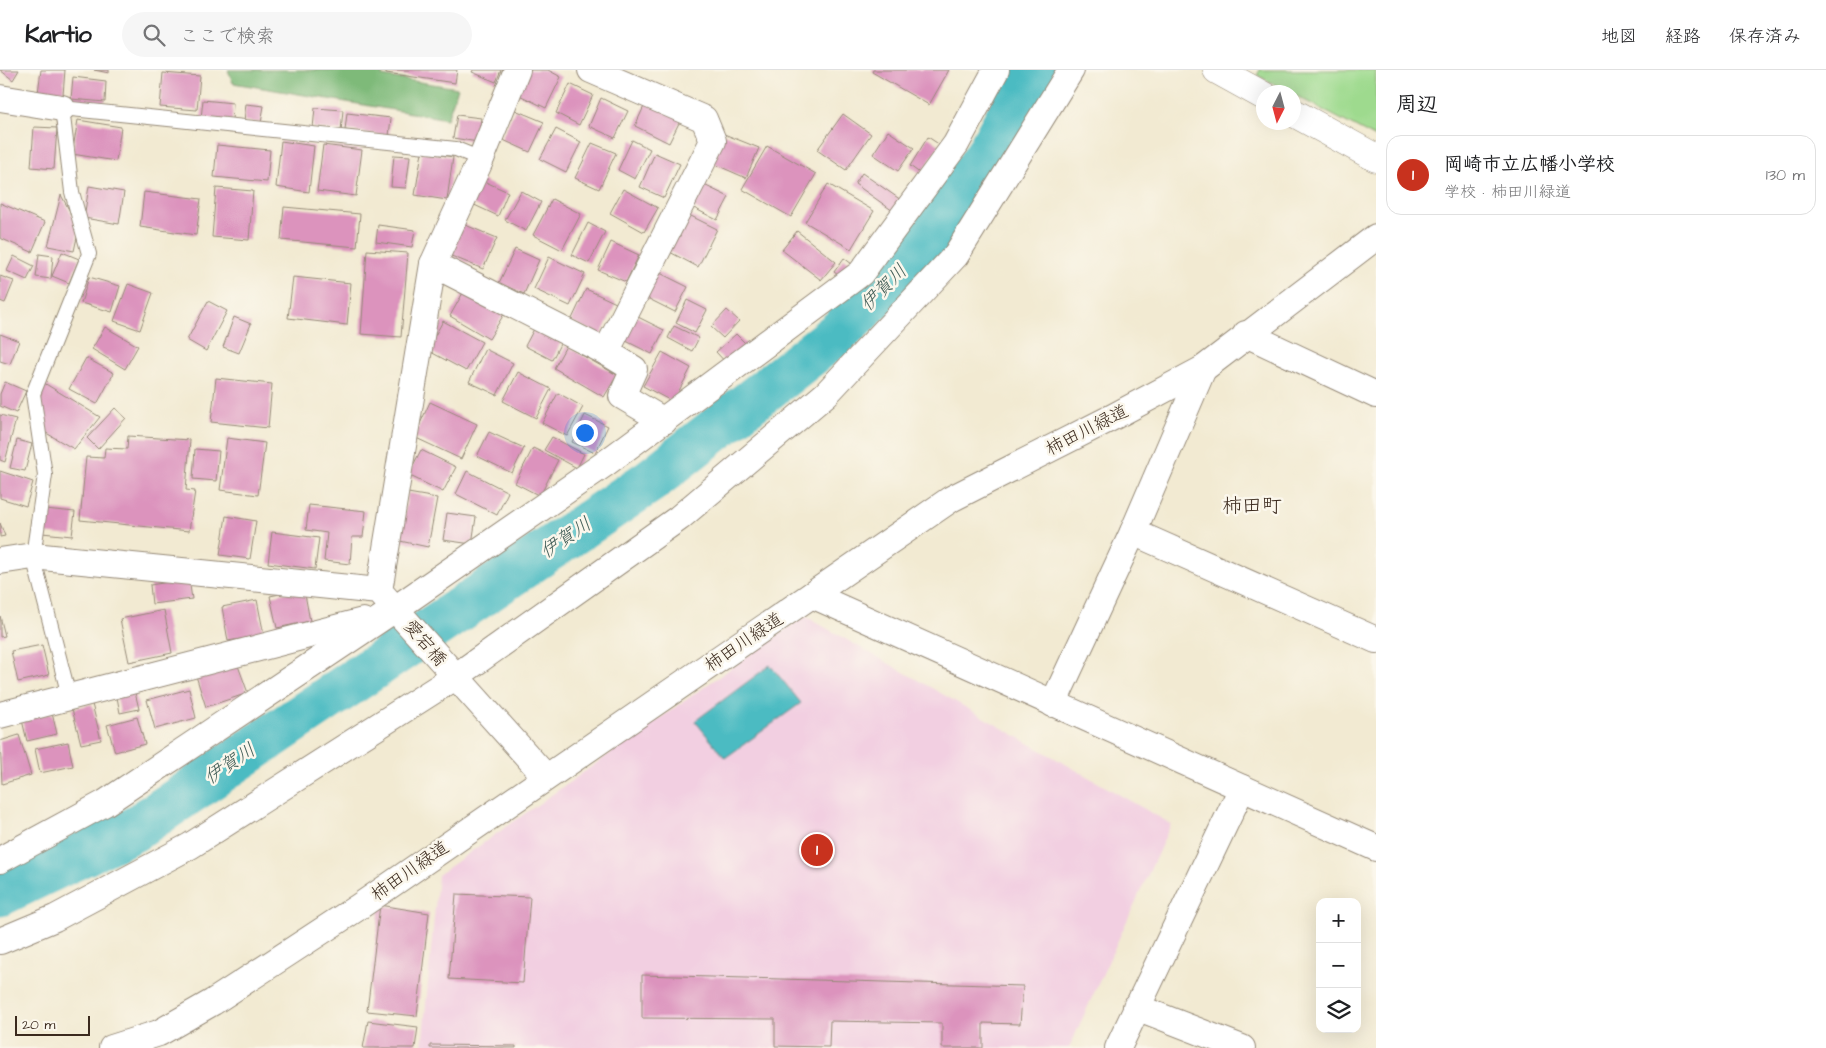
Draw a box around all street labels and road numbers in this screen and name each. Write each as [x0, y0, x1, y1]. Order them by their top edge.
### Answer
street label: 柿田川緑道 [1041, 398, 1133, 462]
street label: 柿田川緑道 [700, 606, 788, 678]
street label: 愛宕橋 [398, 614, 452, 672]
street label: 柿田川緑道 [366, 835, 454, 907]

